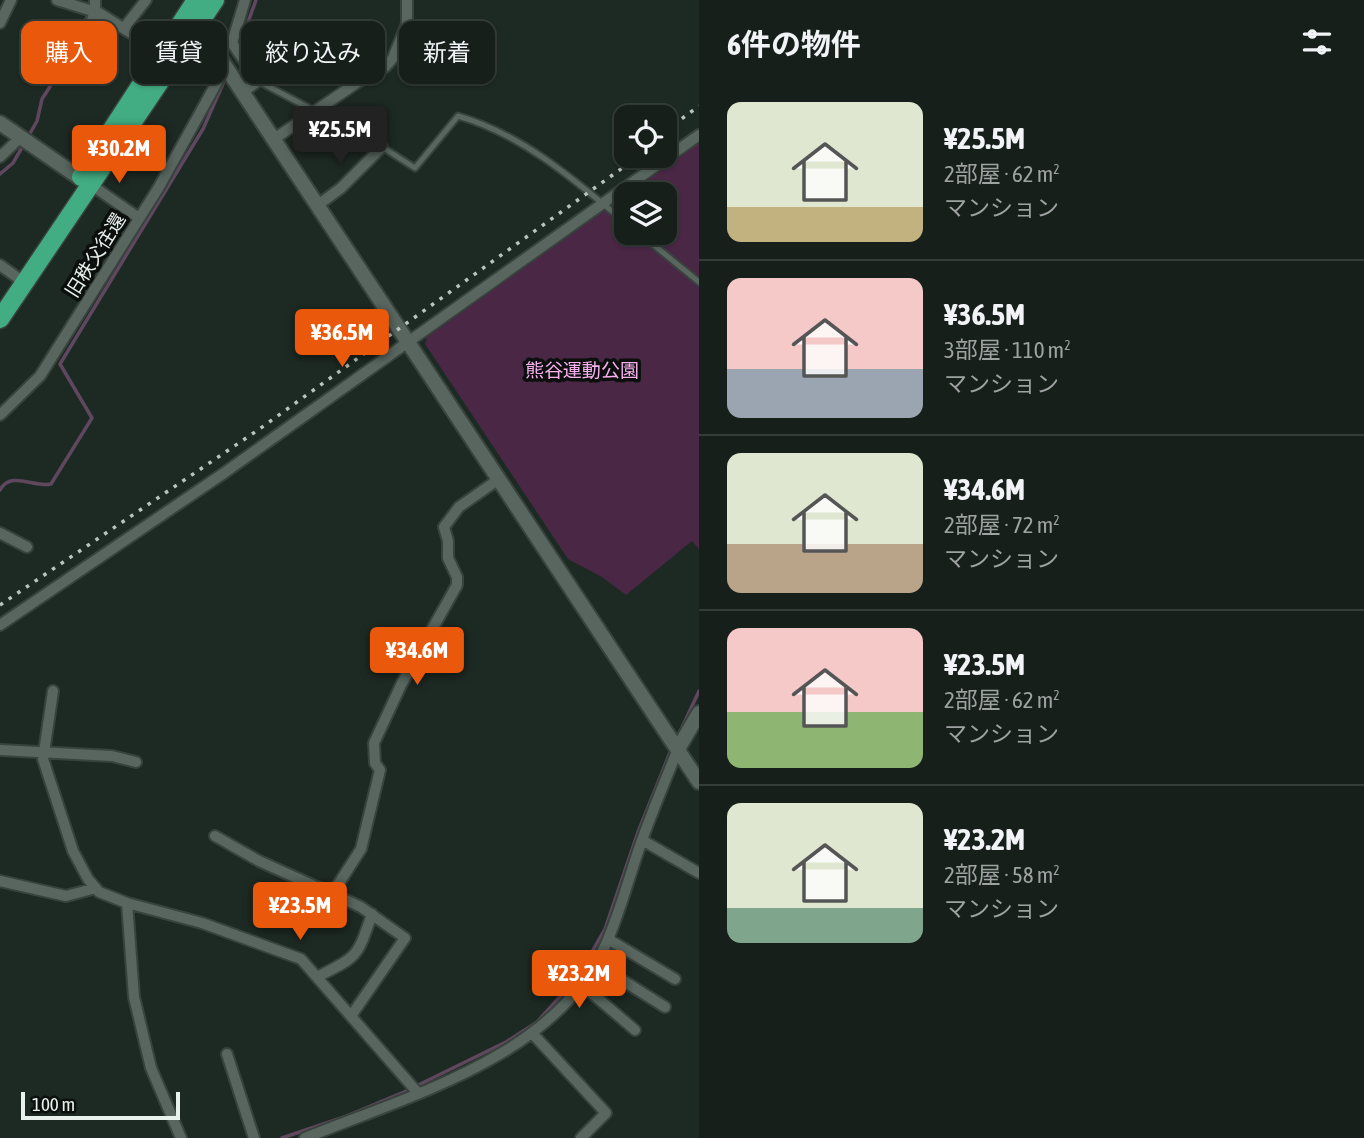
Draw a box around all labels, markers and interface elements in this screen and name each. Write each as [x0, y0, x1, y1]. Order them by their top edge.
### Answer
chip: 購入 [21, 21, 117, 84]
chip: 賃貸 [131, 21, 227, 84]
chip: 絞り込み [241, 21, 385, 84]
chip: 新着 [399, 21, 495, 84]
icon: filters [1298, 23, 1336, 61]
text: 6件の物件 [727, 27, 861, 61]
map controls [614, 105, 677, 245]
button: locate [614, 105, 677, 168]
pin: ¥25.5M [283, 106, 397, 166]
text: ¥25.5M [309, 116, 371, 142]
text: ¥25.5M [944, 121, 1025, 155]
pin: ¥30.2M [62, 125, 176, 185]
icon: home [783, 130, 867, 214]
text: ¥30.2M [88, 135, 150, 161]
text: 2部屋 · 62 m² [944, 161, 1060, 187]
button: layers [614, 182, 677, 245]
text: マンション [944, 195, 1059, 221]
street label: 旧秩父往還 [60, 209, 130, 301]
text: ¥36.5M [944, 297, 1025, 331]
icon: home [783, 306, 867, 390]
pin: ¥36.5M [285, 310, 399, 369]
text: ¥36.5M [311, 319, 373, 345]
text: 3部屋 · 110 m² [944, 337, 1071, 363]
park label: 熊谷運動公園 [525, 359, 639, 381]
text: マンション [944, 371, 1059, 397]
text: ¥34.6M [944, 472, 1025, 506]
icon: home [783, 481, 867, 565]
text: 2部屋 · 72 m² [944, 512, 1060, 538]
text: マンション [944, 546, 1059, 572]
pin: ¥34.6M [360, 628, 474, 687]
text: ¥34.6M [386, 637, 448, 663]
text: ¥23.5M [944, 647, 1025, 681]
icon: home [783, 656, 867, 740]
text: 2部屋 · 62 m² [944, 687, 1060, 713]
text: マンション [944, 721, 1059, 747]
text: ¥23.2M [944, 822, 1025, 856]
icon: home [783, 831, 867, 915]
text: 2部屋 · 58 m² [944, 862, 1060, 888]
pin: ¥23.5M [243, 883, 357, 942]
text: ¥23.5M [269, 892, 331, 918]
text: マンション [944, 896, 1059, 922]
pin: ¥23.2M [522, 950, 636, 1010]
text: ¥23.2M [548, 960, 610, 986]
scale bar [21, 1089, 180, 1121]
text: 100 m [32, 1093, 75, 1115]

